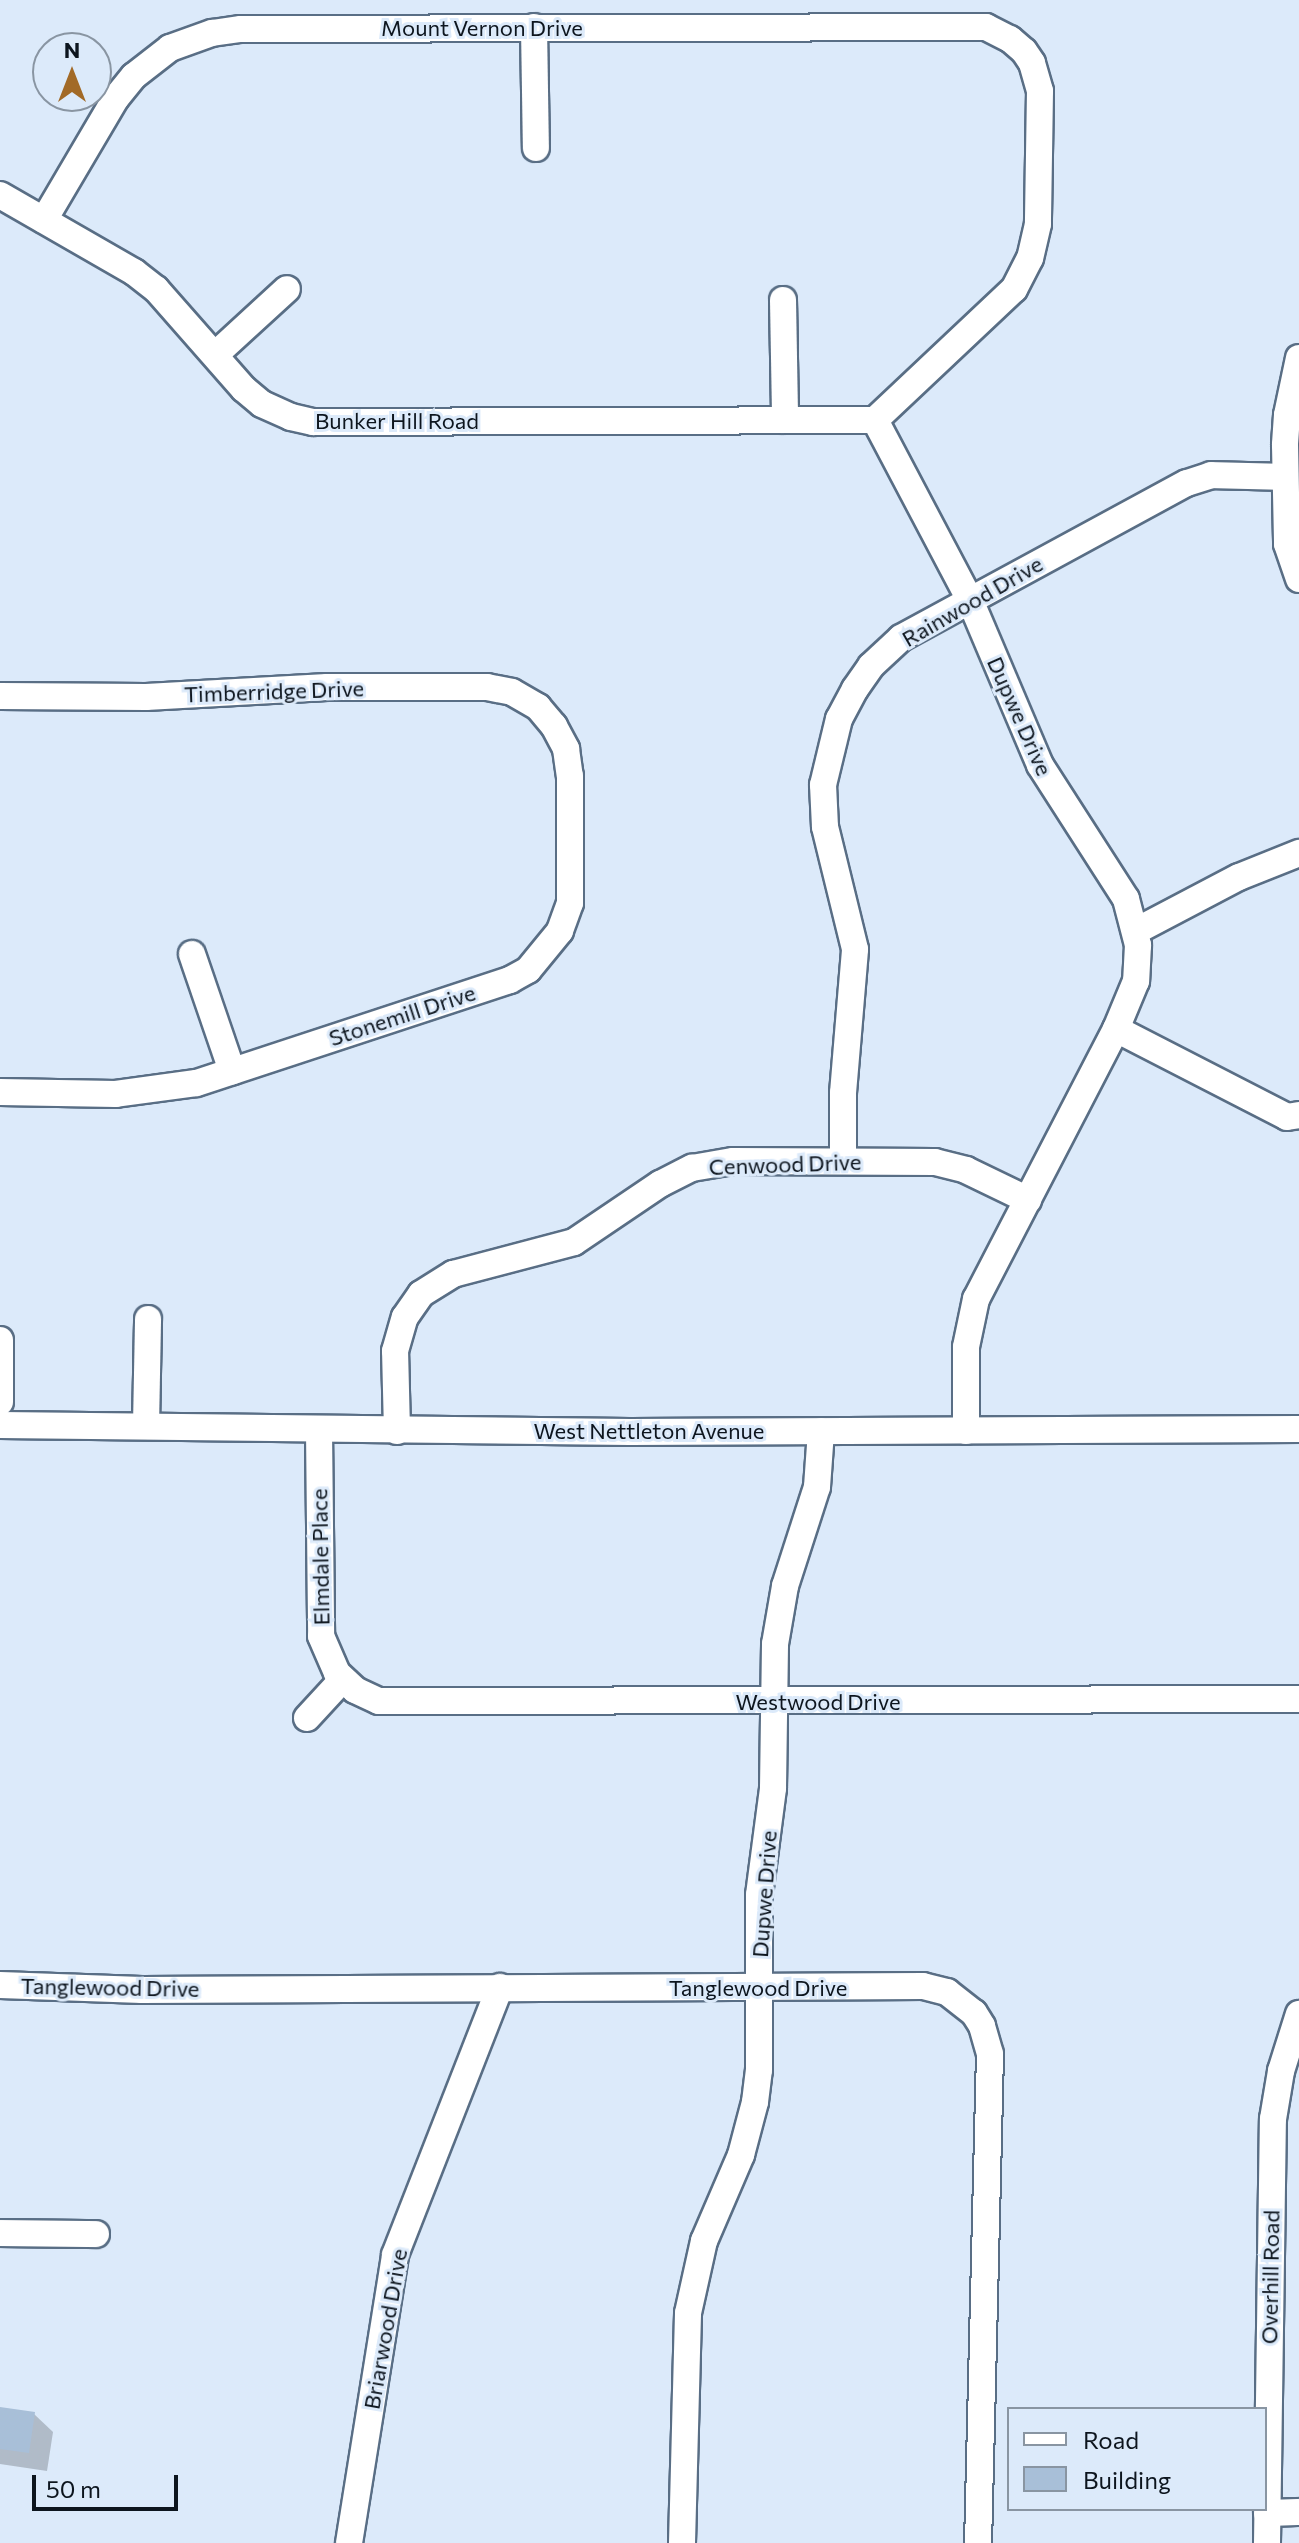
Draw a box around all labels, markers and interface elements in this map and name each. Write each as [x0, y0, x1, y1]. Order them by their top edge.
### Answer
street label: Mount Vernon Drive [381, 15, 583, 41]
north arrow [32, 32, 112, 112]
text: N [64, 36, 80, 63]
street label: Bunker Hill Road [315, 408, 479, 434]
street label: Rainwood Drive [897, 550, 1047, 652]
street label: Dupwe Drive [982, 652, 1058, 780]
street label: Timberridge Drive [184, 675, 364, 707]
street label: Stonemill Drive [326, 979, 478, 1051]
street label: Cenwood Drive [708, 1148, 862, 1180]
street label: West Nettleton Avenue [534, 1418, 764, 1444]
street label: Elmdale Place [306, 1488, 334, 1626]
street label: Westwood Drive [735, 1689, 901, 1715]
street label: Dupwe Drive [746, 1830, 782, 1958]
street label: Tanglewood Drive [20, 1972, 200, 2002]
street label: Tanglewood Drive [669, 1975, 847, 2001]
street label: Overhill Road [1256, 2210, 1284, 2344]
street label: Briarwood Drive [358, 2247, 412, 2411]
legend [1007, 2407, 1267, 2511]
text: Road [1083, 2425, 1139, 2454]
scale bar [36, 2459, 182, 2509]
text: Building [1083, 2465, 1171, 2494]
text: 50 m [46, 2474, 101, 2503]

